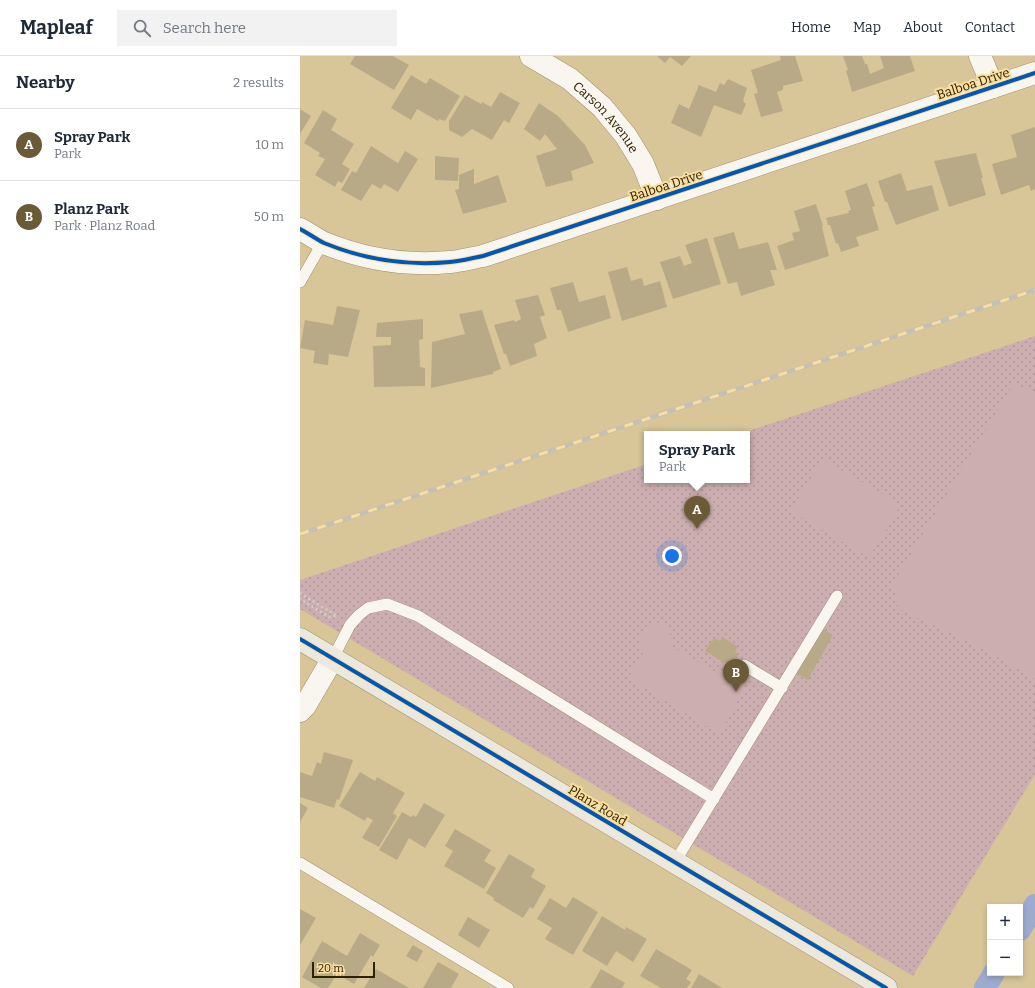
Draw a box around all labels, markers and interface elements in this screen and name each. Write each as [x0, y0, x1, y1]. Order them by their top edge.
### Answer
search box [117, 10, 397, 46]
text: Mapleaf [20, 16, 93, 39]
icon: search [131, 17, 153, 39]
text: Search here [163, 19, 246, 37]
text: Home [791, 19, 831, 36]
text: Map [853, 19, 881, 36]
text: About [903, 19, 943, 36]
text: Contact [965, 19, 1015, 36]
street label: Balboa Drive [935, 65, 1011, 102]
text: Nearby [16, 72, 75, 93]
text: 2 results [233, 75, 284, 90]
street label: Carson Avenue [570, 78, 641, 156]
text: Spray Park [54, 128, 130, 146]
text: A [24, 137, 34, 152]
text: 10 m [255, 137, 284, 152]
text: Park [54, 146, 81, 161]
street label: Balboa Drive [628, 167, 704, 204]
text: Planz Park [54, 200, 129, 218]
text: B [25, 209, 33, 224]
text: 50 m [254, 209, 284, 224]
text: Park · Planz Road [54, 218, 155, 233]
popup [644, 431, 750, 483]
text: Spray Park [659, 441, 735, 459]
text: Park [659, 459, 686, 474]
pin: A [684, 496, 710, 529]
your location [662, 546, 682, 566]
pin: B [723, 659, 749, 692]
street label: Planz Road [566, 782, 630, 829]
map controls [987, 904, 1023, 976]
button: + [987, 904, 1023, 940]
button: − [987, 940, 1023, 976]
scale bar [312, 960, 375, 979]
text: 20 m [318, 962, 344, 975]

